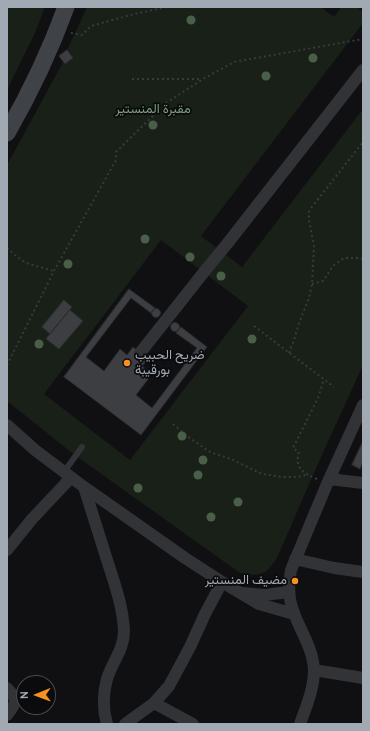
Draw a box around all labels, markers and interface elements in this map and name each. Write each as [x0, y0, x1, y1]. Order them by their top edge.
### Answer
park label: مقبرة المنستير [115, 102, 191, 118]
place label: ضريح الحبيب بورقيبة [135, 348, 205, 379]
marker: ضريح الحبيب بورقيبة [122, 358, 132, 368]
place label: مضيف المنستير [205, 573, 287, 589]
marker: مضيف المنستير [290, 576, 300, 586]
north arrow [16, 675, 56, 715]
text: N [18, 691, 32, 699]

